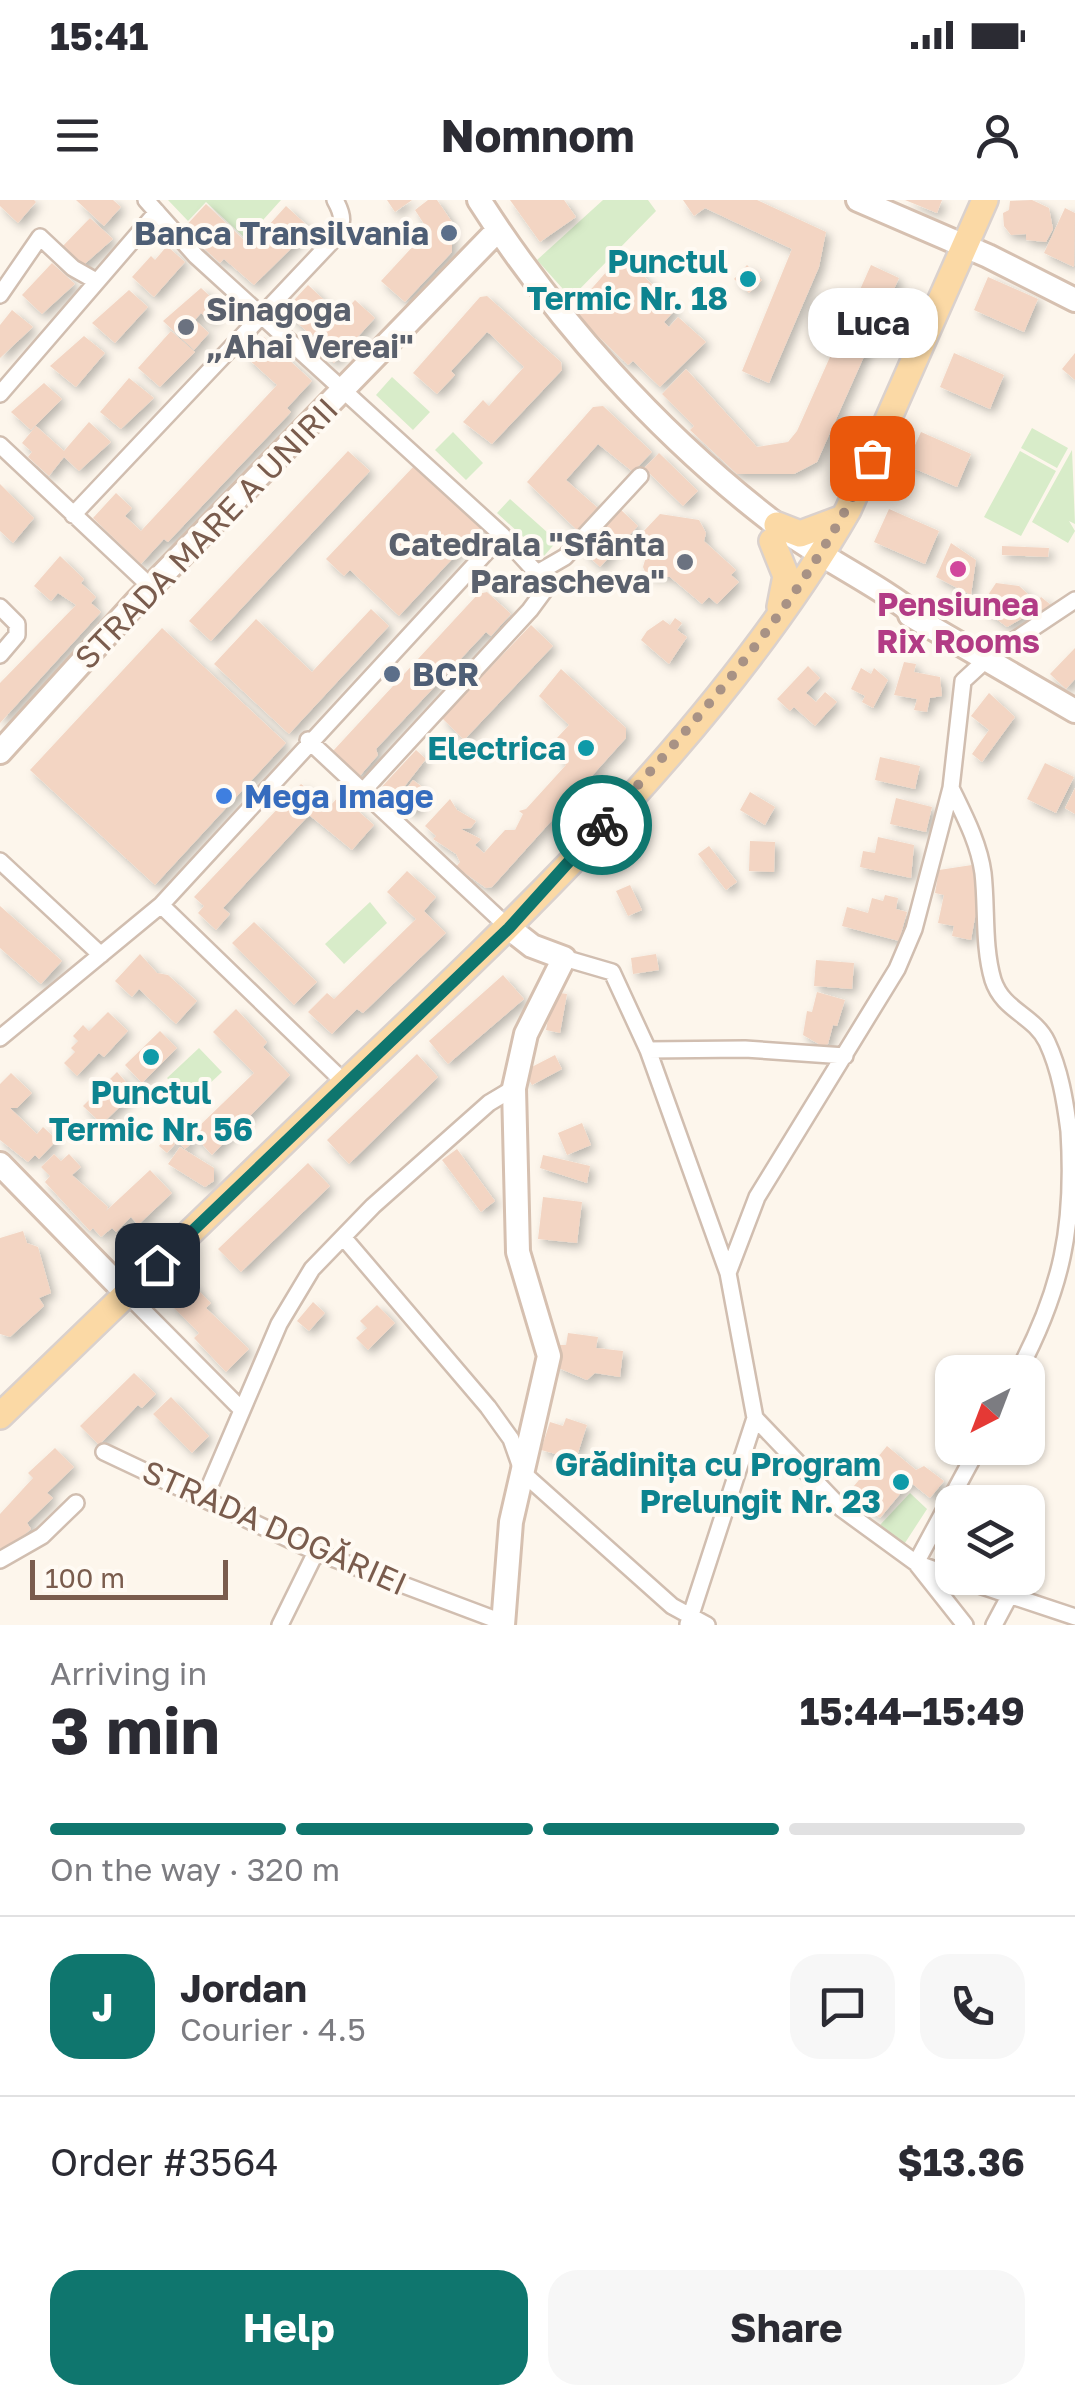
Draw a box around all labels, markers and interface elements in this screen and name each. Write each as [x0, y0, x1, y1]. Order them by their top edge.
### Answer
text: 15:41 [50, 13, 148, 58]
icon: menu [50, 108, 105, 163]
text: Nomnom [440, 108, 635, 162]
icon: person [970, 108, 1025, 163]
place label: Banca Transilvania [134, 214, 429, 252]
marker: Banca Transilvania [438, 222, 460, 244]
place label: Punctul Termic Nr. 18 [526, 242, 728, 317]
marker: Punctul Termic Nr. 18 [737, 268, 759, 290]
callout: Luca [807, 288, 937, 358]
place label: Sinagoga „Ahai Vereai" [206, 290, 414, 365]
text: Luca [836, 304, 910, 342]
marker: Sinagoga „Ahai Vereai" [175, 316, 197, 338]
street label: STRADA MARE A UNIRII [67, 390, 345, 676]
pin [830, 416, 915, 501]
icon: bag [845, 431, 900, 486]
place label: Catedrala "Sfânta Parascheva" [388, 525, 665, 600]
marker: Catedrala "Sfânta Parascheva" [674, 551, 696, 573]
marker: Pensiunea Rix Rooms [947, 558, 969, 580]
place label: Pensiunea Rix Rooms [876, 585, 1040, 660]
place label: BCR [412, 655, 479, 693]
marker: BCR [381, 663, 403, 685]
place label: Electrica [427, 729, 566, 767]
marker: Electrica [575, 737, 597, 759]
courier [552, 775, 652, 875]
place label: Mega Image [244, 777, 434, 815]
marker: Mega Image [213, 785, 235, 807]
icon: bike [575, 798, 630, 853]
marker: Punctul Termic Nr. 56 [140, 1046, 162, 1068]
place label: Punctul Termic Nr. 56 [49, 1073, 253, 1148]
pin [115, 1223, 200, 1308]
icon: home [130, 1238, 185, 1293]
north arrow [935, 1355, 1045, 1465]
map controls [935, 1355, 1045, 1595]
place label: Grădinița cu Program Prelungit Nr. 23 [555, 1445, 881, 1520]
street label: STRADA DOGĂRIEI [137, 1452, 413, 1602]
marker: Grădinița cu Program Prelungit Nr. 23 [890, 1471, 912, 1493]
button: layers [935, 1485, 1045, 1595]
scale bar [30, 1555, 228, 1600]
text: 100 m [45, 1561, 125, 1594]
text: Arriving in [50, 1654, 207, 1692]
text: 15:44–15:49 [800, 1688, 1025, 1733]
text: 3 min [50, 1690, 220, 1768]
text: On the way · 320 m [50, 1850, 340, 1888]
button: chat [790, 1954, 895, 2059]
button: phone [920, 1954, 1025, 2059]
text: Jordan [180, 1965, 307, 2010]
text: J [92, 1984, 113, 2029]
text: Courier · 4.5 [180, 2010, 366, 2048]
text: Order #3564 [50, 2139, 279, 2184]
text: $13.36 [897, 2139, 1025, 2184]
button: Help [50, 2270, 528, 2385]
button: Share [548, 2270, 1025, 2385]

